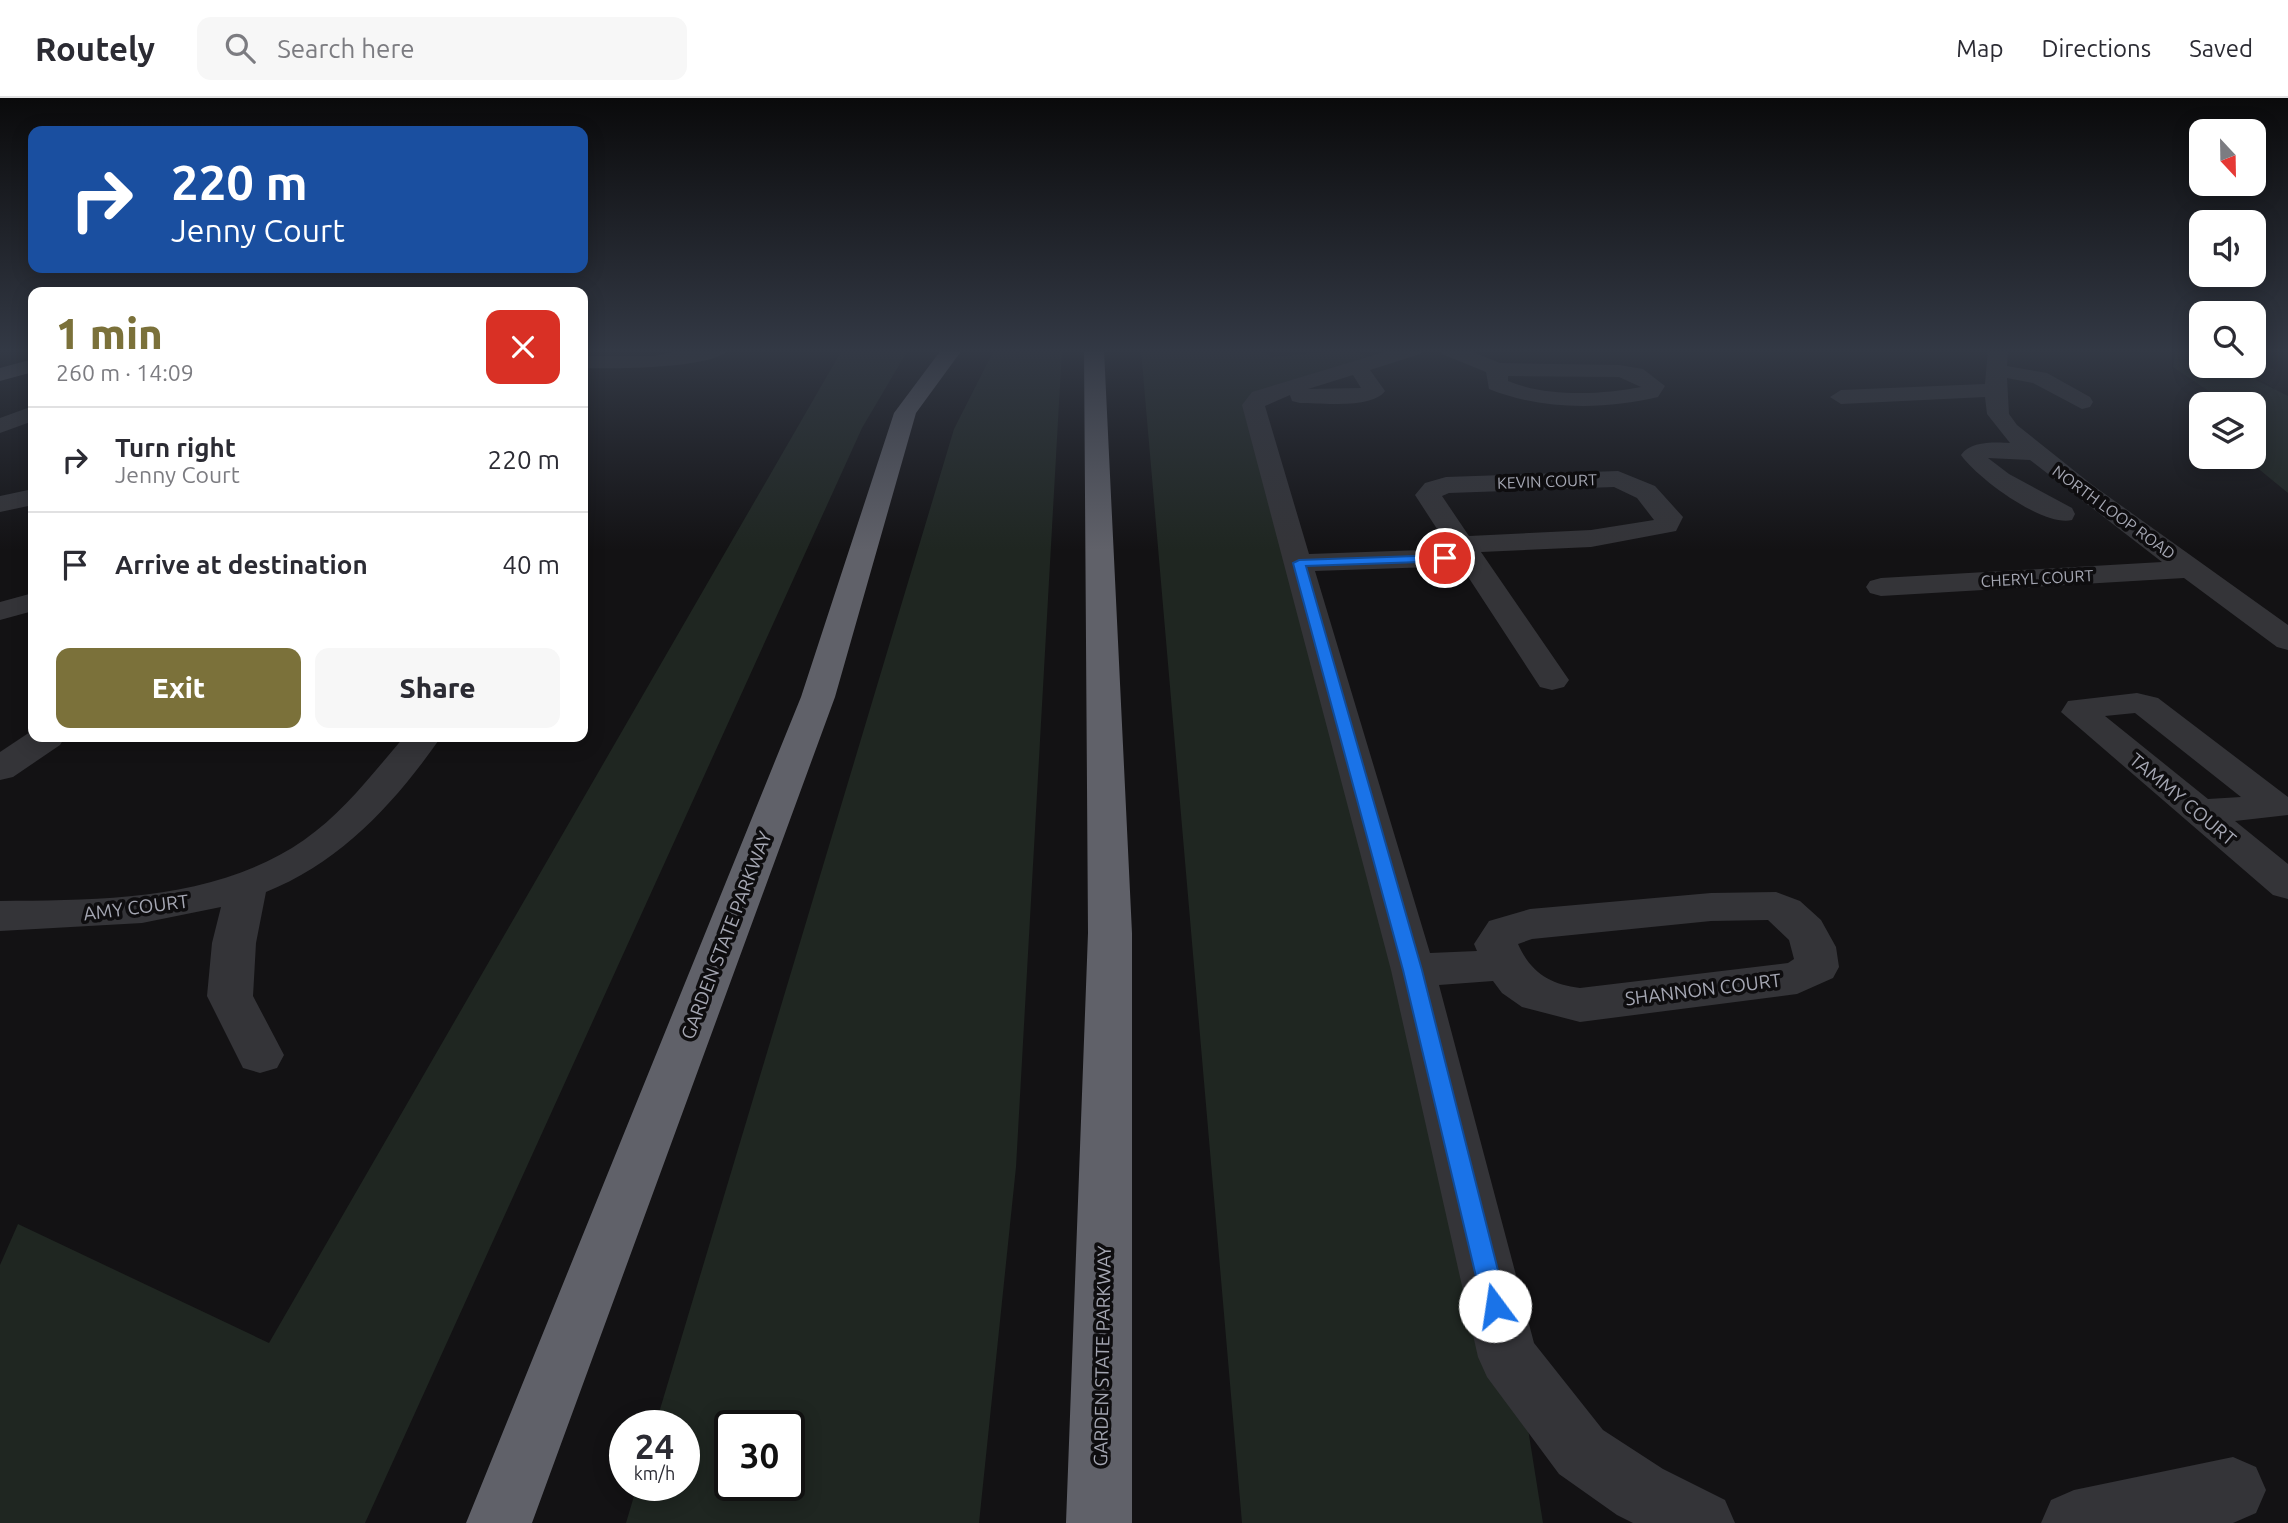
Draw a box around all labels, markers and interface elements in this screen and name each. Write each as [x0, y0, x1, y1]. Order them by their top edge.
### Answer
search box [197, 17, 687, 80]
icon: search [221, 29, 259, 67]
text: Routely [35, 30, 155, 67]
text: Search here [277, 34, 415, 63]
text: Map [1956, 35, 2003, 62]
text: Directions [2041, 35, 2151, 62]
text: Saved [2189, 35, 2253, 62]
north arrow [2189, 119, 2266, 196]
map controls [2189, 119, 2266, 469]
icon: right [56, 154, 147, 245]
text: 220 m [171, 154, 308, 209]
button: sound [2189, 210, 2266, 287]
text: Jenny Court [171, 212, 345, 248]
button: search [2189, 301, 2266, 378]
text: 1 min [56, 310, 163, 357]
button: close [486, 310, 560, 384]
text: 260 m · 14:09 [56, 360, 194, 385]
button: layers [2189, 392, 2266, 469]
text: Turn right [115, 433, 236, 462]
icon: right [56, 441, 94, 479]
text: 220 m [488, 445, 560, 474]
street label: NORTH LOOP ROAD [2049, 461, 2179, 563]
text: Jenny Court [115, 462, 240, 487]
street label: KEVIN COURT [1497, 470, 1597, 492]
pin [1415, 528, 1475, 588]
icon: arrive [1426, 539, 1464, 577]
icon: arrive [56, 546, 94, 584]
text: Arrive at destination [115, 550, 368, 579]
text: 40 m [502, 550, 560, 579]
street label: CHERYL COURT [1980, 566, 2094, 590]
button: Exit [56, 648, 301, 728]
button: Share [315, 648, 560, 728]
street label: TAMMY COURT [2125, 748, 2241, 850]
street label: GARDEN STATE PARKWAY [676, 828, 776, 1042]
street label: AMY COURT [82, 890, 190, 924]
street label: SHANNON COURT [1624, 968, 1783, 1009]
street label: GARDEN STATE PARKWAY [1089, 1245, 1115, 1467]
position arrow [1458, 1269, 1532, 1343]
speed limit sign: 30 [714, 1410, 805, 1501]
text: 24 [635, 1426, 674, 1466]
text: km/h [634, 1463, 675, 1483]

